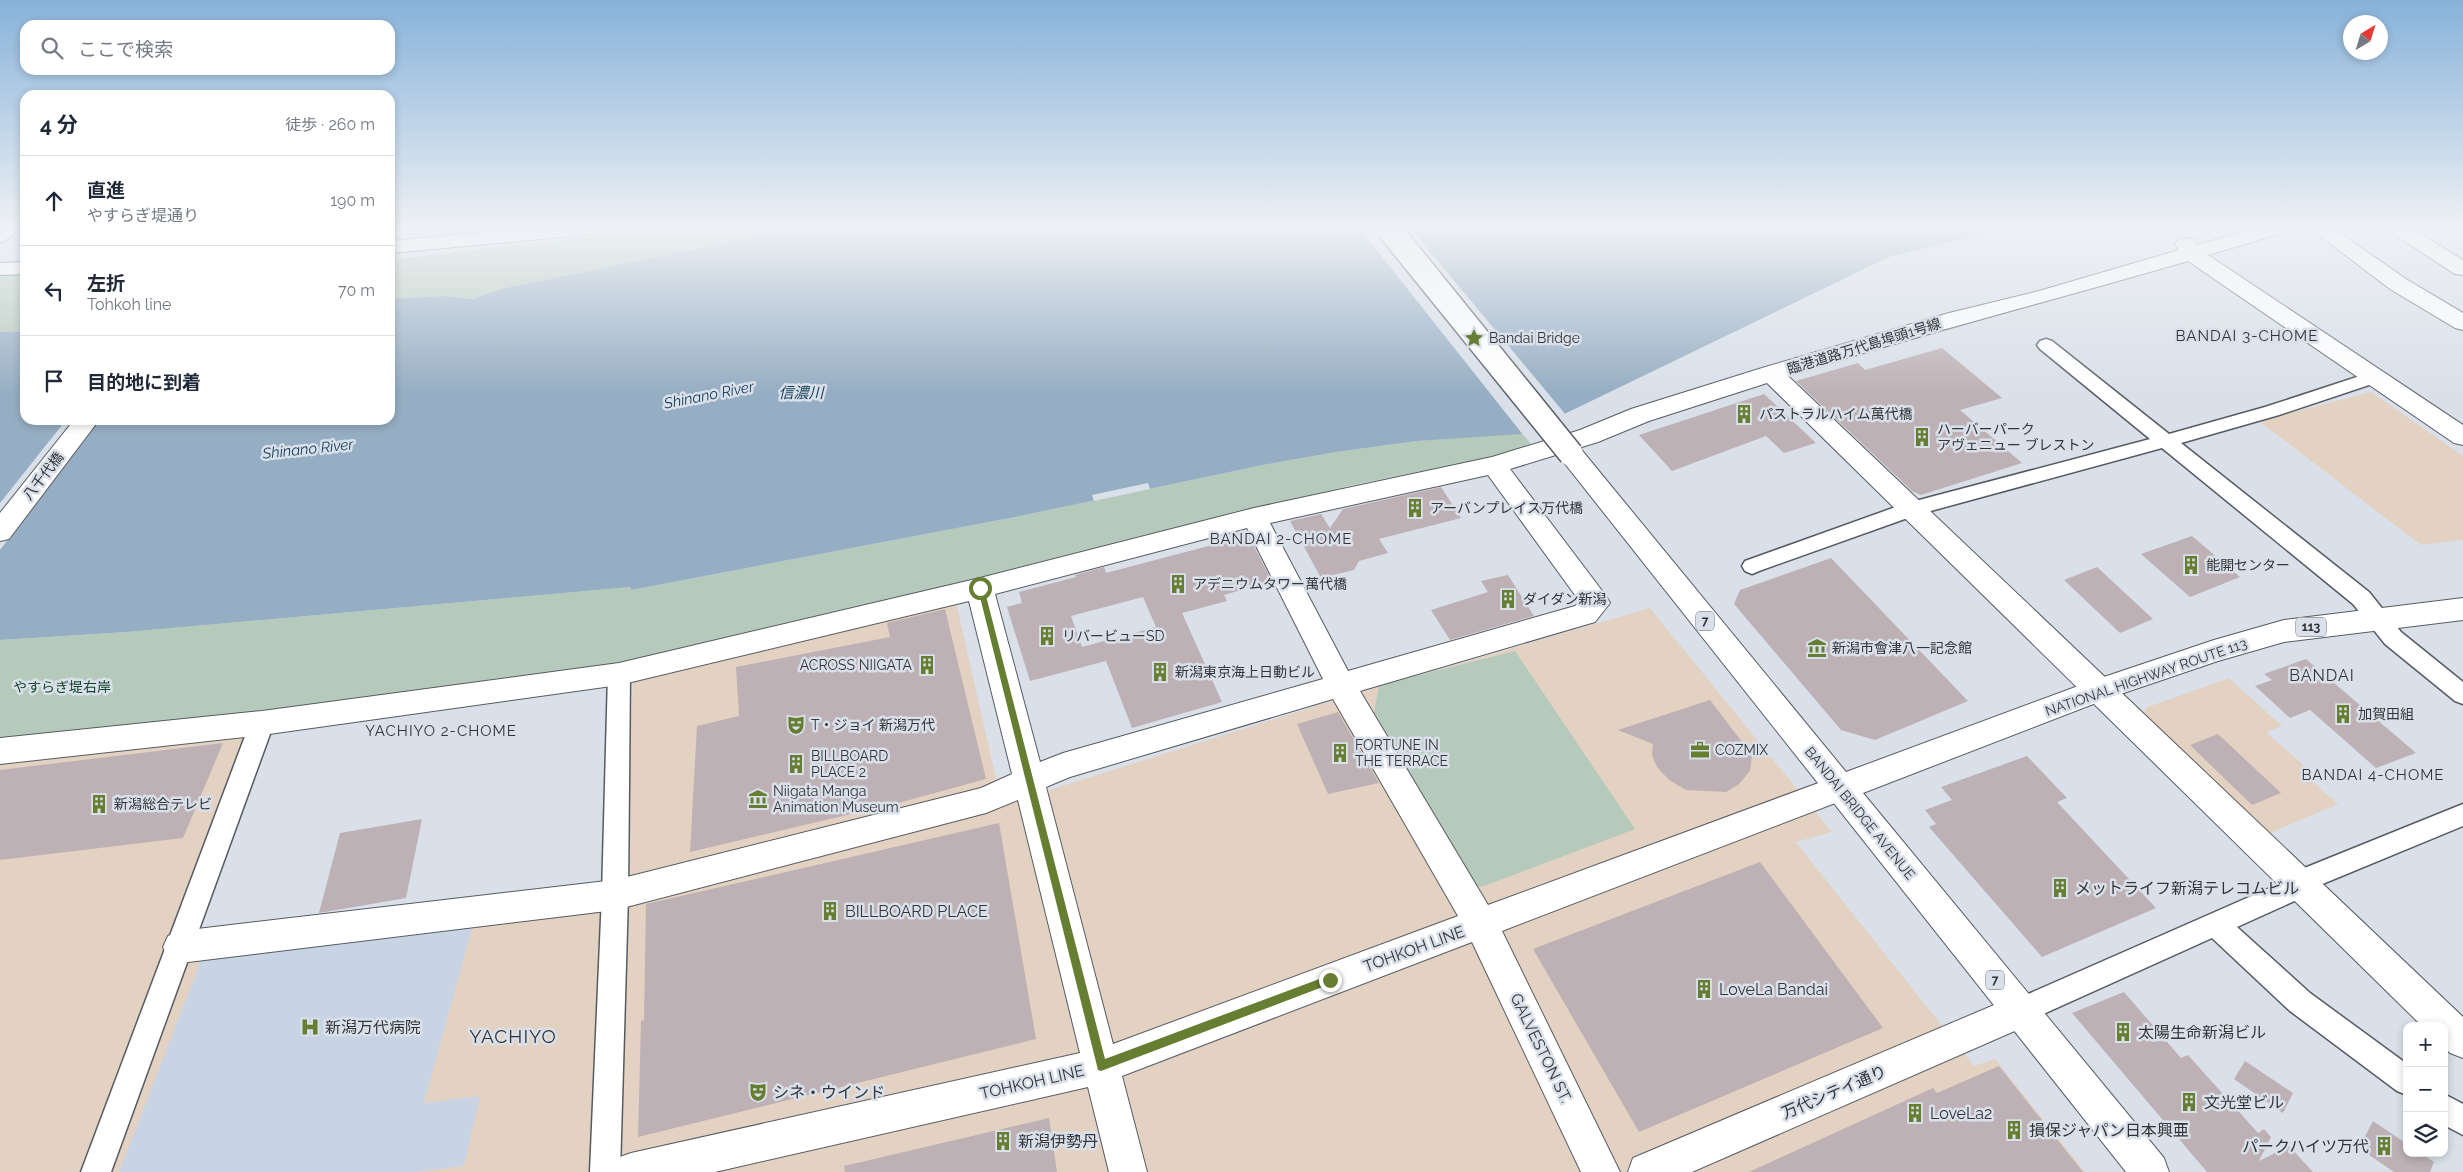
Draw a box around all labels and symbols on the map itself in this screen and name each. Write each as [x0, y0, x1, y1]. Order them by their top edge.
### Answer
north arrow [2343, 15, 2388, 60]
street label: 臨港道路万代島埠頭1号線 [1785, 315, 1943, 377]
place icon: Bandai Bridge [1463, 327, 1485, 349]
district label: BANDAI 3-CHOME [2176, 327, 2318, 345]
place label: Bandai Bridge [1489, 330, 1580, 346]
water label: Shinano River [661, 377, 756, 413]
water label: 信濃川 [778, 384, 825, 402]
building icon: パストラルハイム萬代橋 [1733, 403, 1755, 425]
place label: パストラルハイム萬代橋 [1759, 406, 1912, 422]
place label: ハーバーパーク アヴェニュー ブレストン [1937, 421, 2095, 453]
building icon: ハーバーパーク アヴェニュー ブレストン [1911, 426, 1933, 448]
water label: Shinano River [261, 435, 355, 463]
street label: 八千代橋 [19, 449, 67, 503]
building icon: アーバンプレイス万代橋 [1404, 497, 1426, 519]
place label: アーバンプレイス万代橋 [1430, 500, 1583, 516]
district label: BANDAI 2-CHOME [1210, 530, 1352, 548]
building icon: 能開センター [2180, 554, 2202, 576]
place label: 能開センター [2206, 557, 2290, 573]
building icon: アデニウムタワー萬代橋 [1167, 573, 1189, 595]
place label: アデニウムタワー萬代橋 [1193, 576, 1347, 592]
route start [969, 577, 992, 600]
building icon: ダイダン新潟 [1497, 588, 1519, 610]
place label: ダイダン新潟 [1523, 591, 1606, 607]
road number: 7 [1696, 612, 1714, 630]
road number: 113 [2296, 618, 2326, 636]
building icon: リバービューSD [1036, 625, 1058, 647]
place label: リバービューSD [1062, 628, 1165, 644]
street label: NATIONAL HIGHWAY ROUTE 113 [2043, 635, 2249, 719]
museum icon: 新潟市會津八一記念館 [1806, 637, 1828, 659]
place label: 新潟市會津八一記念館 [1832, 640, 1972, 656]
building icon: ACROSS NIIGATA [916, 654, 938, 676]
place label: ACROSS NIIGATA [800, 657, 913, 673]
building icon: 新潟東京海上日動ビル [1149, 661, 1171, 683]
place label: 新潟東京海上日動ビル [1175, 664, 1315, 680]
district label: BANDAI [2289, 666, 2355, 685]
park label: やすらぎ堤右岸 [13, 679, 111, 695]
building icon: 加賀田組 [2332, 703, 2354, 725]
place label: 加賀田組 [2358, 706, 2414, 722]
theatre icon: T・ジョイ 新潟万代 [785, 714, 807, 736]
place label: T・ジョイ 新潟万代 [811, 717, 935, 733]
district label: YACHIYO 2-CHOME [365, 722, 517, 740]
place label: FORTUNE IN THE TERRACE [1355, 737, 1448, 769]
office icon: COZMIX [1689, 739, 1711, 761]
building icon: FORTUNE IN THE TERRACE [1329, 742, 1351, 764]
place label: COZMIX [1715, 742, 1768, 758]
street label: BANDAI BRIDGE AVENUE [1802, 744, 1918, 882]
place label: BILLBOARD PLACE 2 [811, 748, 888, 780]
building icon: BILLBOARD PLACE 2 [785, 753, 807, 775]
district label: BANDAI 4-CHOME [2302, 766, 2444, 784]
place label: Niigata Manga Animation Museum [773, 783, 899, 815]
museum icon: Niigata Manga Animation Museum [747, 788, 769, 810]
building icon: 新潟総合テレビ [88, 793, 110, 815]
place label: 新潟総合テレビ [114, 796, 212, 812]
building icon: メットライフ新潟テレコムビル [2049, 877, 2071, 899]
place label: メットライフ新潟テレコムビル [2075, 879, 2299, 898]
building icon: BILLBOARD PLACE [819, 900, 841, 922]
place label: BILLBOARD PLACE [845, 902, 988, 921]
street label: TOHKOH LINE [1361, 922, 1467, 976]
route end [1319, 969, 1342, 992]
road number: 7 [1986, 970, 2004, 990]
building icon: LoveLa Bandai [1693, 978, 1715, 1000]
place label: LoveLa Bandai [1719, 980, 1828, 999]
street label: GALVESTON ST. [1506, 990, 1576, 1106]
hospital icon: 新潟万代病院 [299, 1016, 321, 1038]
place label: 新潟万代病院 [325, 1018, 421, 1037]
building icon: 太陽生命新潟ビル [2112, 1021, 2134, 1043]
place label: 太陽生命新潟ビル [2138, 1023, 2266, 1042]
district label: YACHIYO [469, 1025, 557, 1047]
street label: TOHKOH LINE [978, 1061, 1086, 1103]
street label: 万代シテイ通り [1779, 1061, 1889, 1123]
theatre icon: シネ・ウインド [747, 1081, 769, 1103]
place label: シネ・ウインド [773, 1083, 885, 1102]
building icon: 文光堂ビル [2178, 1091, 2200, 1113]
place label: 文光堂ビル [2204, 1093, 2284, 1112]
building icon: LoveLa2 [1904, 1102, 1926, 1124]
place label: LoveLa2 [1930, 1104, 1992, 1123]
building icon: 損保ジャパン日本興亜 [2003, 1119, 2025, 1141]
place label: 損保ジャパン日本興亜 [2029, 1121, 2189, 1140]
building icon: 新潟伊勢丹 [992, 1130, 1014, 1152]
place label: 新潟伊勢丹 [1018, 1132, 1098, 1151]
building icon: パークハイツ万代 [2373, 1135, 2395, 1157]
place label: パークハイツ万代 [2242, 1137, 2369, 1156]

